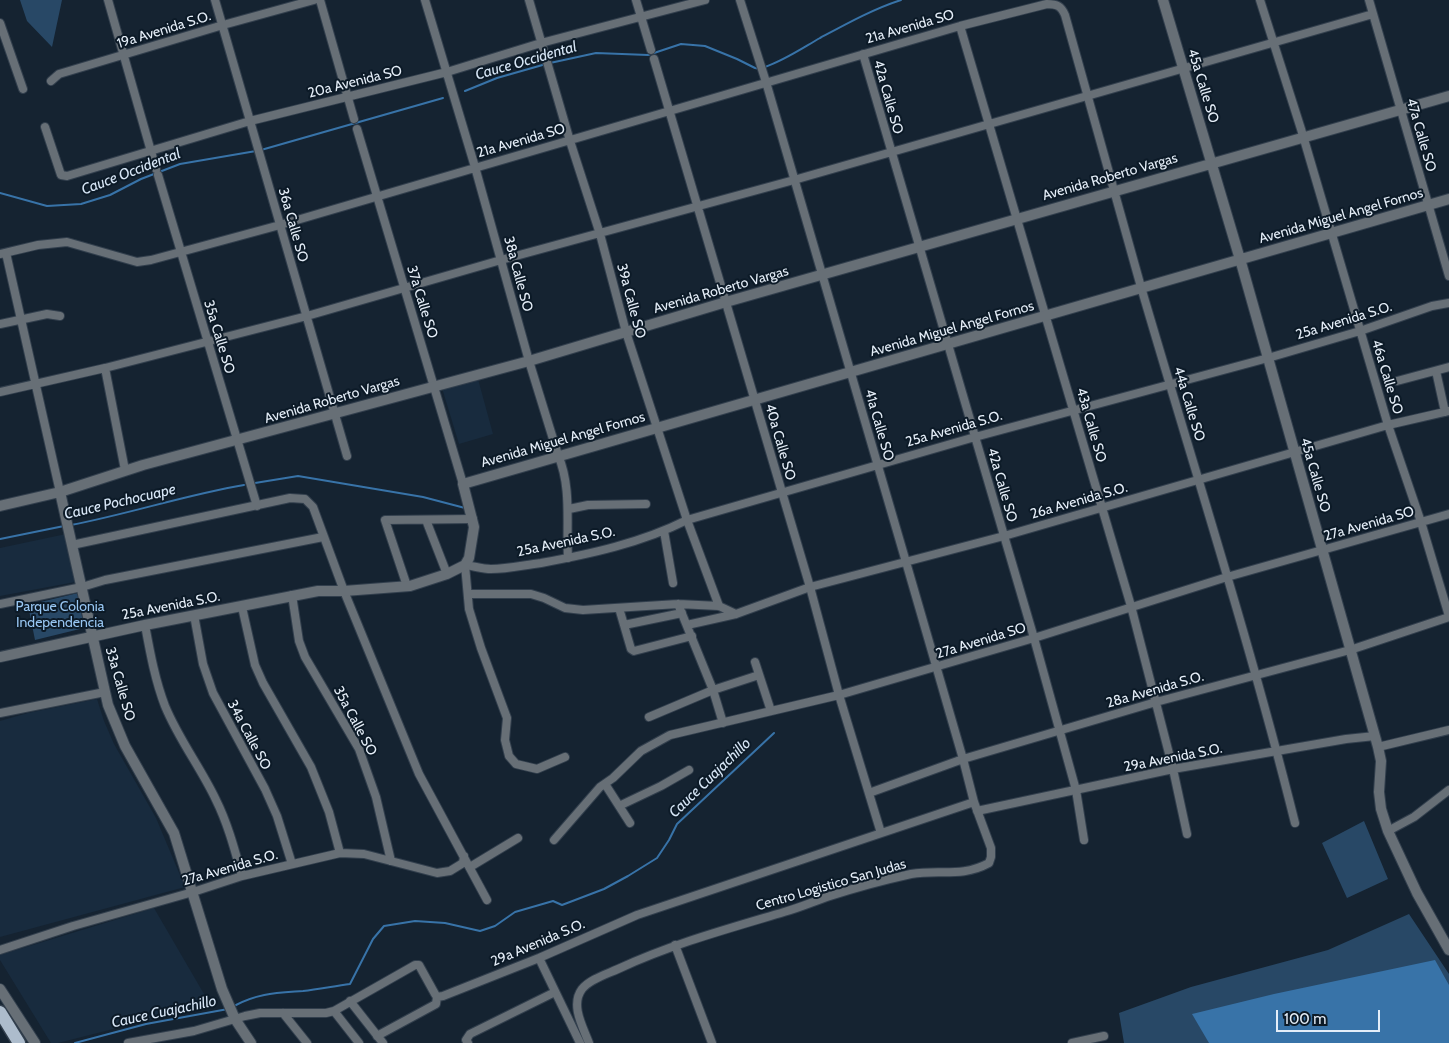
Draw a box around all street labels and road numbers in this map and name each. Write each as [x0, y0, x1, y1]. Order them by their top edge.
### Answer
street label: 21a Avenida SO [864, 6, 956, 48]
street label: 19a Avenida S.O. [115, 8, 213, 52]
street label: 45a Calle SO [1184, 47, 1222, 125]
street label: 42a Calle SO [869, 58, 907, 136]
street label: 20a Avenida SO [306, 62, 404, 102]
street label: 47a Calle SO [1402, 96, 1440, 174]
street label: 21a Avenida SO [475, 120, 567, 162]
street label: Avenida Roberto Vargas [1041, 150, 1179, 204]
street label: Avenida Miguel Angel Fornos [1257, 185, 1425, 247]
street label: 36a Calle SO [274, 186, 312, 264]
street label: 38a Calle SO [500, 235, 536, 313]
street label: 39a Calle SO [613, 262, 649, 340]
street label: Avenida Roberto Vargas [652, 263, 790, 317]
street label: 37a Calle SO [403, 264, 441, 340]
street label: 35a Calle SO [200, 298, 238, 376]
street label: Avenida Miguel Angel Fornos [868, 298, 1036, 360]
street label: 25a Avenida S.O. [1294, 298, 1394, 344]
street label: 46a Calle SO [1368, 338, 1406, 416]
street label: 44a Calle SO [1170, 365, 1208, 443]
street label: Avenida Roberto Vargas [263, 373, 401, 427]
street label: 43a Calle SO [1072, 386, 1110, 464]
street label: 41a Calle SO [861, 387, 897, 463]
street label: 40a Calle SO [761, 402, 799, 482]
street label: 25a Avenida S.O. [904, 407, 1004, 451]
street label: Avenida Miguel Angel Fornos [479, 409, 647, 471]
street label: 45a Calle SO [1296, 436, 1334, 514]
street label: 42a Calle SO [983, 446, 1021, 524]
street label: 26a Avenida S.O. [1029, 479, 1129, 523]
street label: 27a Avenida SO [1322, 503, 1416, 545]
street label: 25a Avenida S.O. [516, 523, 616, 561]
street label: 25a Avenida S.O. [120, 588, 222, 624]
street label: 27a Avenida SO [934, 619, 1028, 663]
street label: 33a Calle SO [101, 645, 139, 723]
street label: 28a Avenida S.O. [1104, 668, 1206, 712]
street label: 35a Calle SO [330, 683, 380, 759]
street label: 34a Calle SO [224, 697, 274, 773]
street label: 29a Avenida S.O. [1122, 740, 1224, 776]
street label: 27a Avenida S.O. [180, 846, 280, 890]
street label: Centro Logistico San Judas [754, 856, 908, 914]
street label: 29a Avenida S.O. [489, 916, 587, 970]

